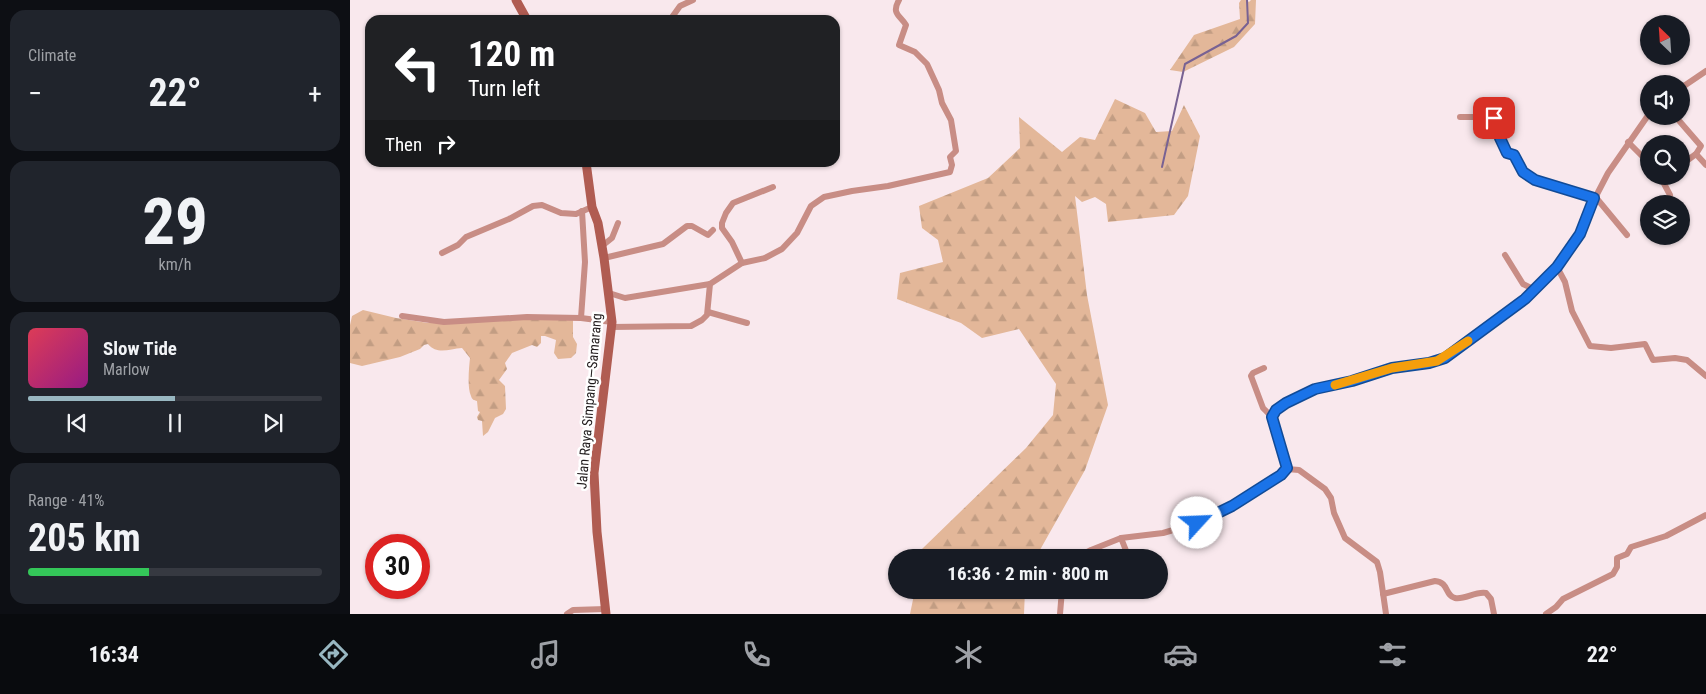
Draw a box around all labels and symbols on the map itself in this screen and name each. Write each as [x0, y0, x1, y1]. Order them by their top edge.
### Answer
north arrow [1640, 15, 1690, 65]
pin [1473, 97, 1515, 139]
street label: Jalan Raya Simpang—Samarang [573, 312, 605, 490]
position arrow [1170, 496, 1222, 548]
speed limit sign: 30 [365, 534, 430, 599]

